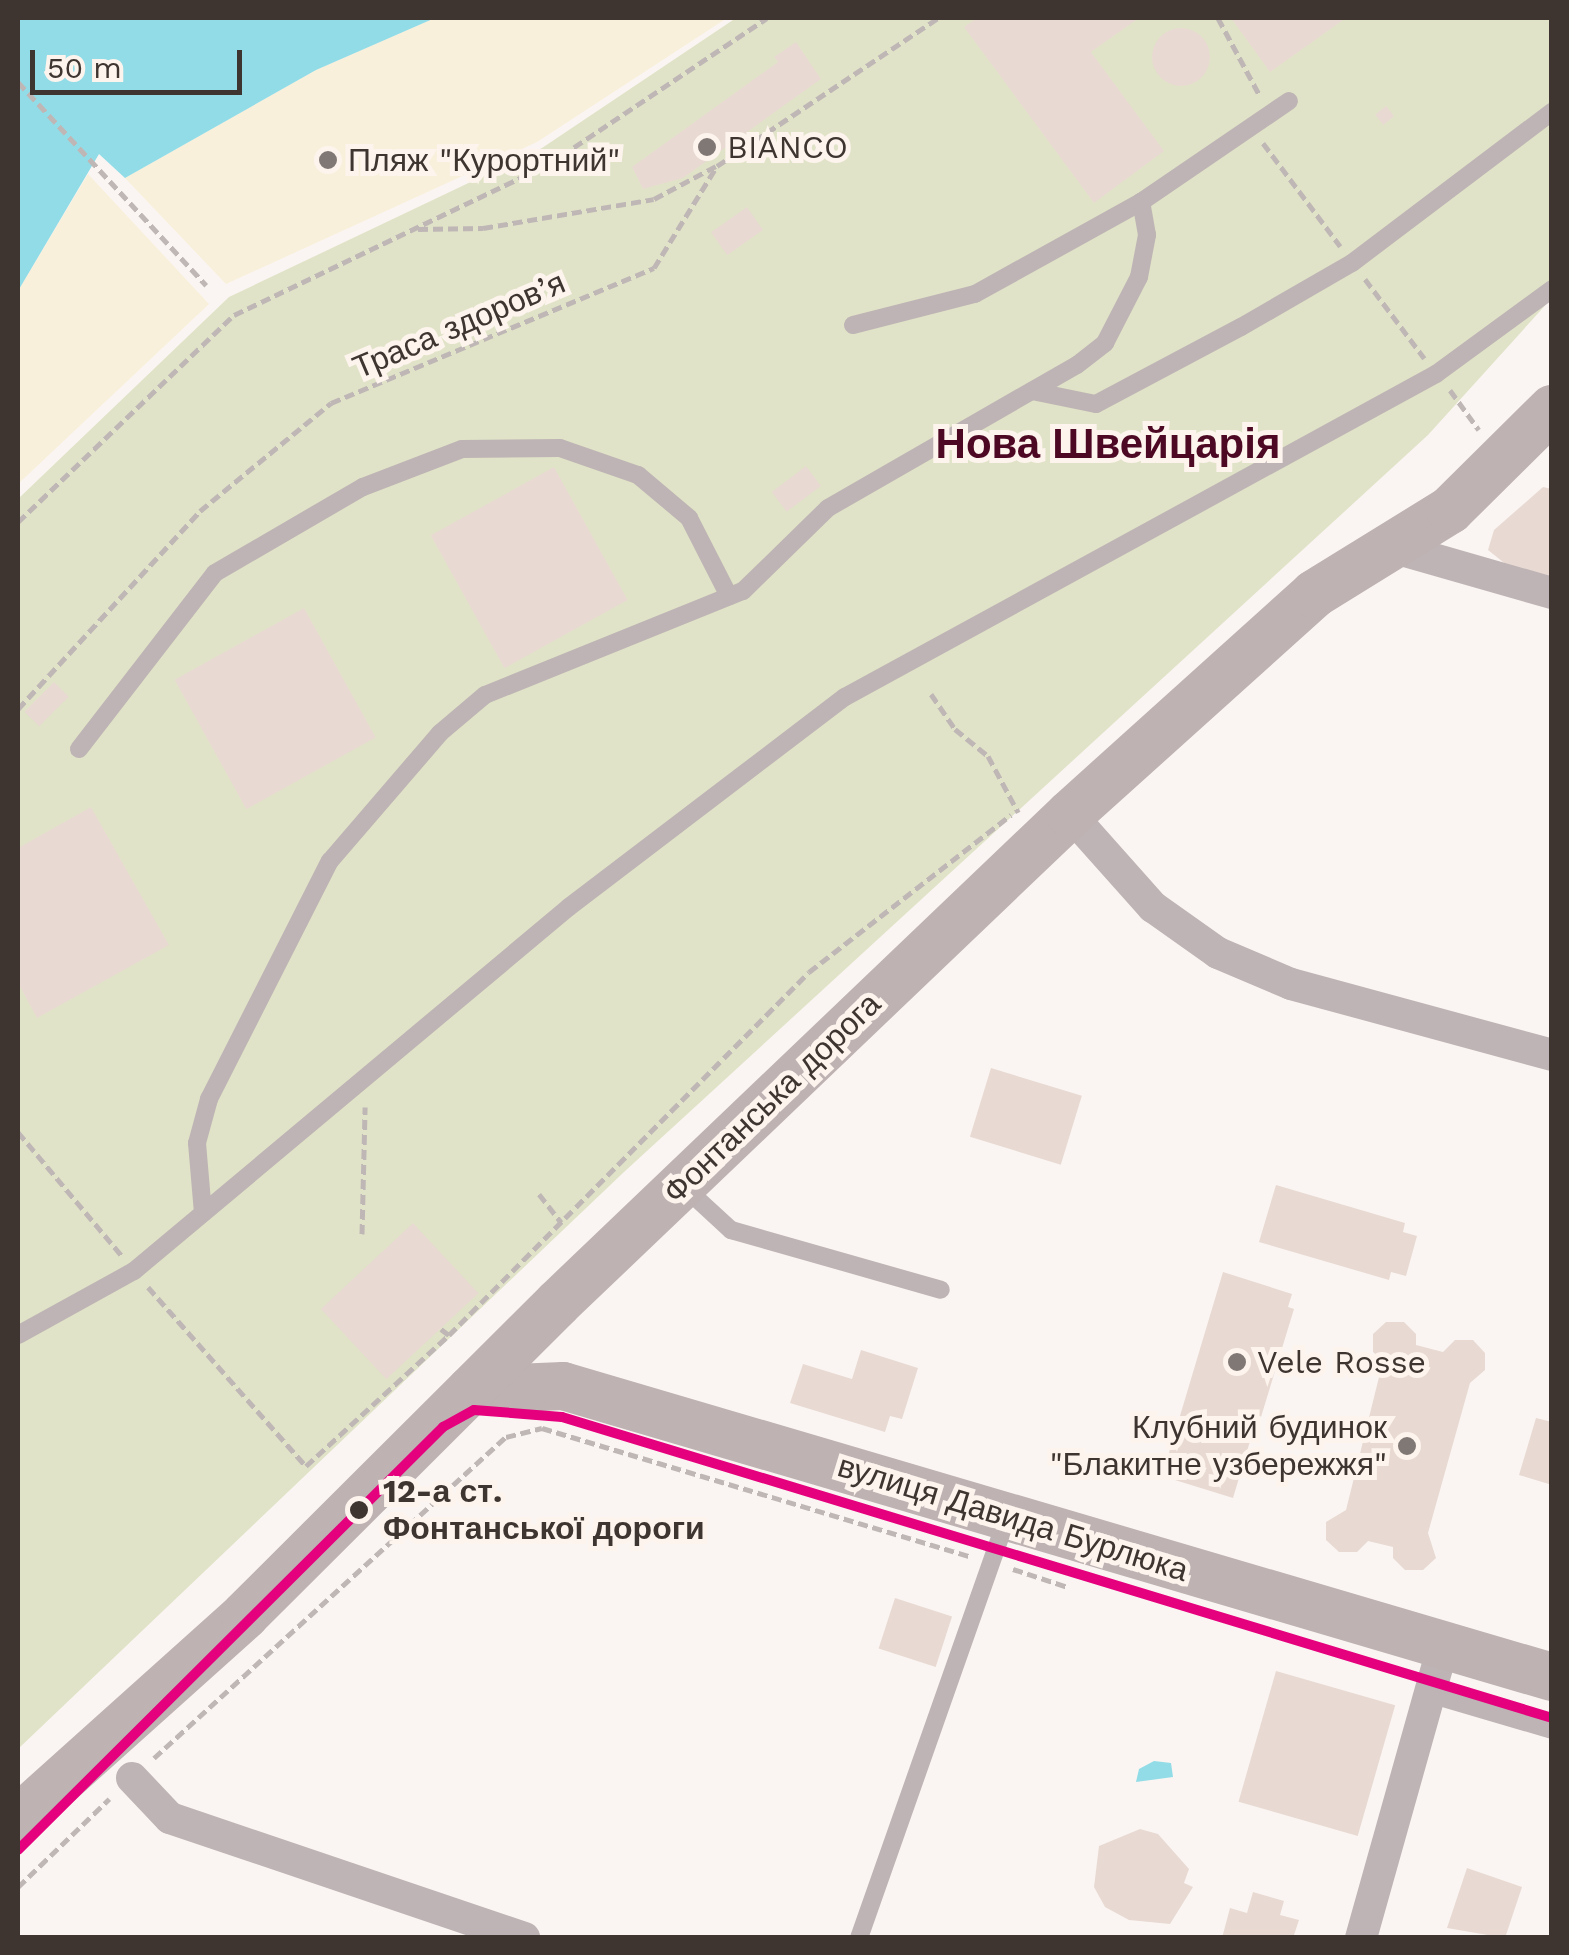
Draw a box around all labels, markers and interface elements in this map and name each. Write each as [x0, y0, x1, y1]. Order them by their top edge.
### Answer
scale bar [35, 30, 248, 92]
text: 50 m [47, 50, 122, 85]
place label: BIANCO [727, 128, 848, 166]
marker: BIANCO [696, 136, 718, 158]
place label: Пляж "Курортний" [348, 141, 620, 179]
marker: Пляж "Курортний" [317, 149, 339, 171]
street label: Траса здоров’я [347, 263, 571, 387]
district label: Нова Швейцарія [936, 419, 1280, 469]
street label: Фонтанська дорога [656, 985, 888, 1211]
place label: Vele Rosse [1257, 1343, 1426, 1381]
marker: Vele Rosse [1226, 1351, 1248, 1373]
place label: Клубний будинок "Блакитне узбережжя" [1050, 1409, 1387, 1484]
marker: Клубний будинок "Блакитне узбережжя" [1396, 1435, 1418, 1457]
street label: вулиця Давида Бурлюка [833, 1446, 1193, 1590]
place label: 12-а ст. Фонтанської дороги [383, 1473, 705, 1548]
marker: 12-а ст. Фонтанської дороги [344, 1495, 374, 1525]

